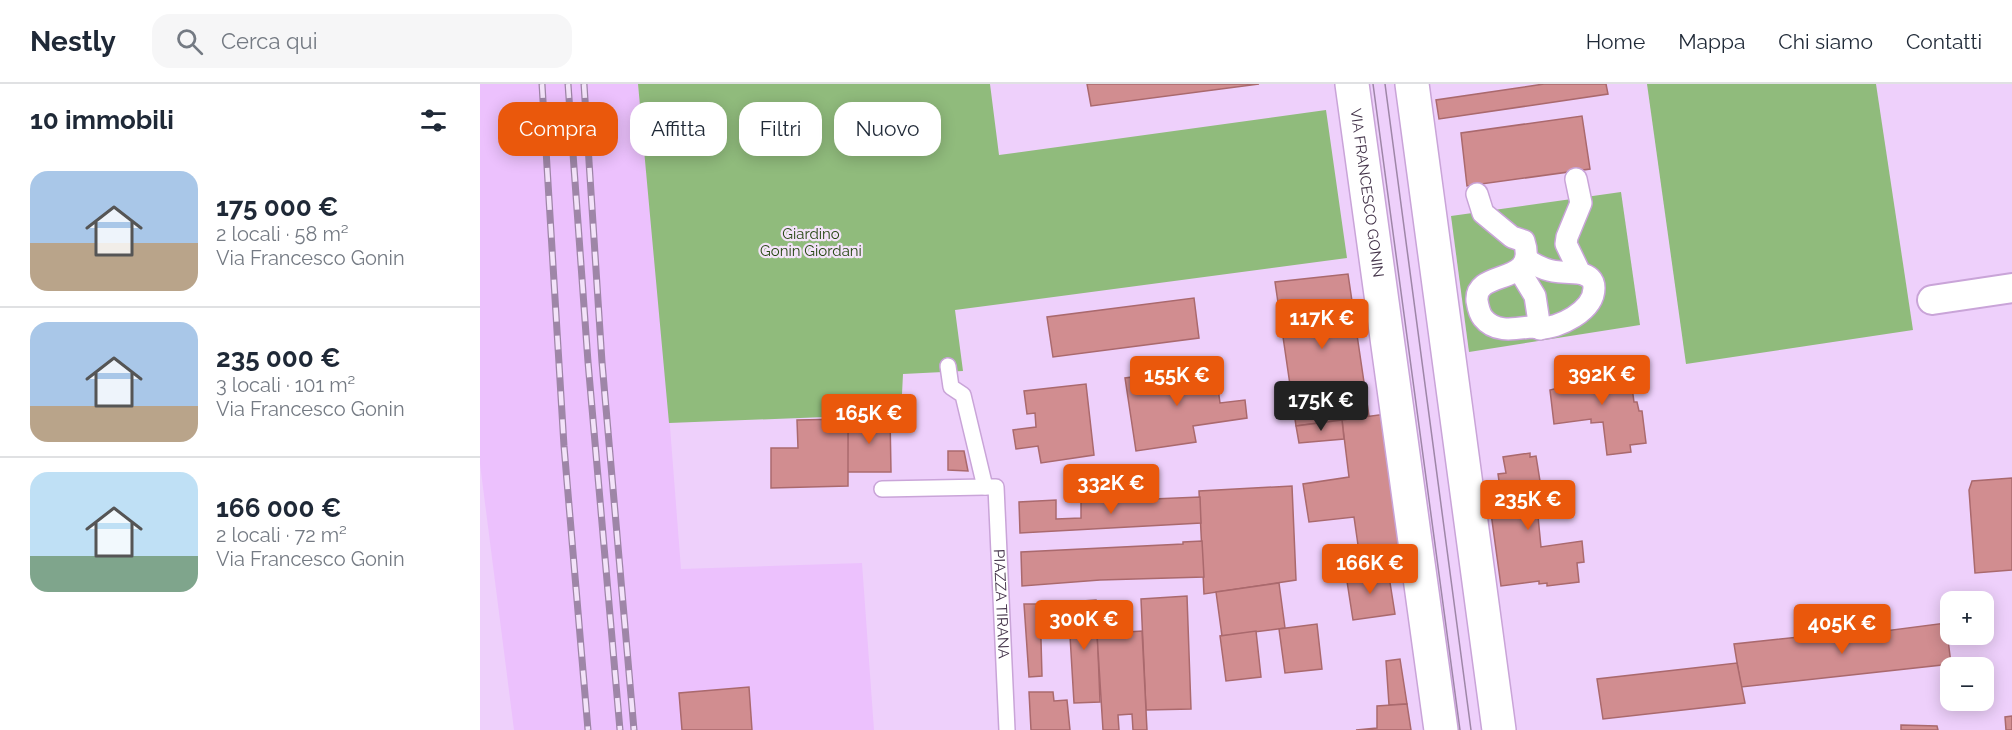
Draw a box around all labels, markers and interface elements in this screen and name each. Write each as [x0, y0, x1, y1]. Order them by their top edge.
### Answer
search box [152, 14, 572, 68]
text: Nestly [30, 25, 116, 58]
icon: search [173, 25, 206, 58]
text: Cerca qui [221, 28, 317, 54]
text: Home [1586, 29, 1645, 54]
text: Mappa [1678, 29, 1745, 54]
text: Chi siamo [1778, 29, 1873, 54]
text: Contatti [1906, 29, 1982, 54]
chip: Compra [498, 102, 618, 156]
chip: Affitta [630, 102, 727, 156]
chip: Filtri [739, 102, 822, 156]
chip: Nuovo [834, 102, 941, 156]
icon: filters [417, 104, 450, 137]
text: 10 immobili [30, 105, 174, 135]
street label: VIA FRANCESCO GONIN [1346, 107, 1388, 279]
text: 175 000 € [216, 192, 339, 222]
icon: home [78, 195, 150, 267]
text: 2 locali · 58 m² [216, 222, 349, 246]
park label: Giardino Gonin Giordani [760, 225, 862, 260]
text: Via Francesco Gonin [216, 246, 405, 270]
pin: 117K € [1273, 299, 1371, 350]
text: 117K € [1290, 306, 1354, 330]
text: 235 000 € [216, 343, 341, 373]
icon: home [78, 346, 150, 418]
pin: 392K € [1553, 355, 1651, 406]
pin: 155K € [1128, 356, 1226, 407]
text: 392K € [1568, 362, 1636, 386]
text: 155K € [1144, 363, 1210, 387]
text: 3 locali · 101 m² [216, 373, 355, 397]
pin: 175K € [1272, 381, 1370, 432]
text: 175K € [1288, 388, 1354, 412]
pin: 165K € [820, 394, 918, 445]
text: Via Francesco Gonin [216, 397, 405, 421]
text: 165K € [836, 401, 903, 425]
pin: 332K € [1062, 464, 1160, 515]
text: 332K € [1077, 471, 1145, 495]
pin: 235K € [1479, 480, 1577, 531]
text: 235K € [1494, 487, 1562, 511]
text: 166 000 € [216, 493, 342, 523]
icon: home [78, 496, 150, 568]
text: 2 locali · 72 m² [216, 523, 347, 547]
pin: 166K € [1321, 544, 1419, 595]
text: Via Francesco Gonin [216, 547, 405, 571]
street label: PIAZZA TIRANA [990, 549, 1013, 659]
text: 166K € [1336, 551, 1404, 575]
map controls [1940, 591, 1994, 711]
button: + [1940, 591, 1994, 645]
pin: 300K € [1035, 600, 1133, 651]
pin: 405K € [1793, 604, 1891, 655]
text: 300K € [1049, 607, 1119, 631]
text: 405K € [1808, 611, 1876, 635]
button: − [1940, 657, 1994, 711]

